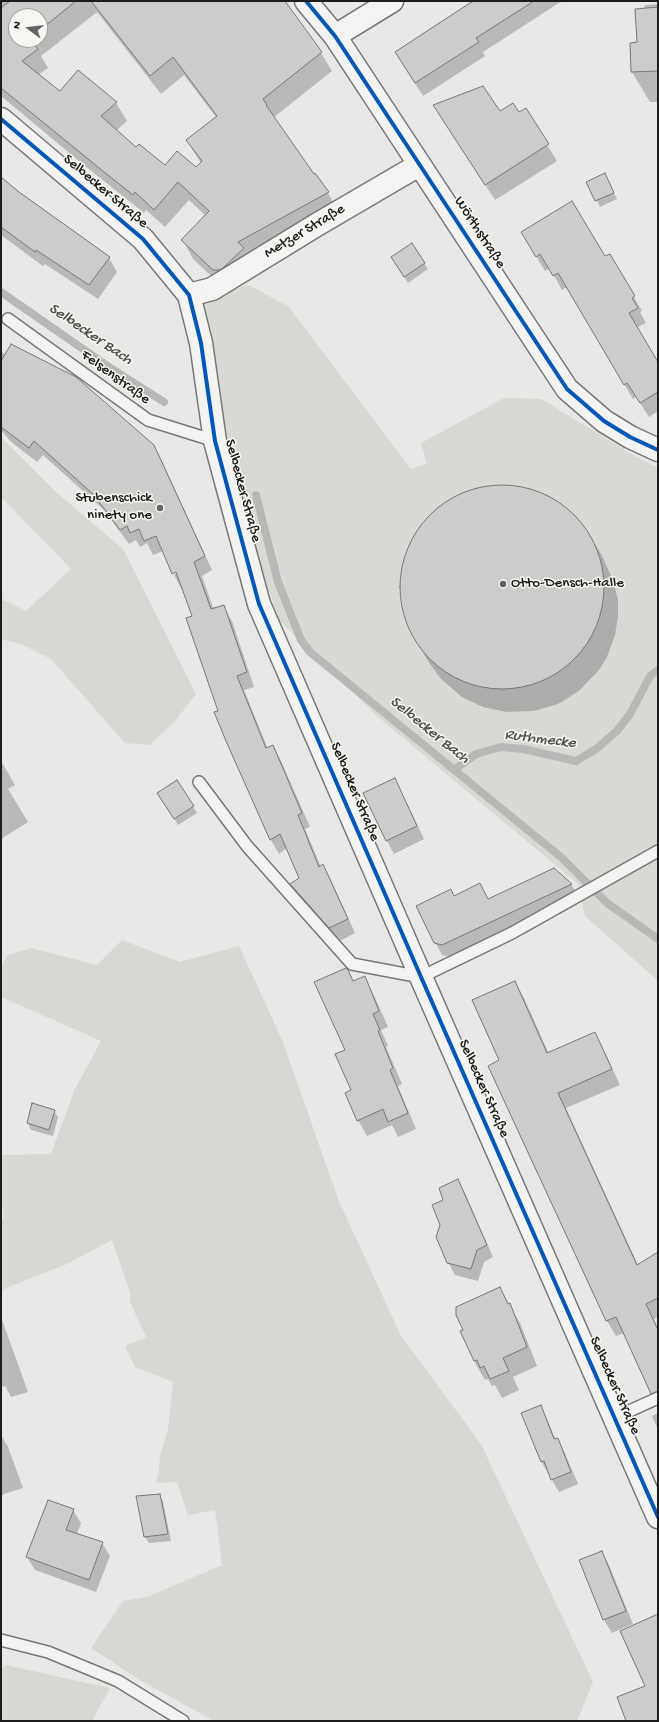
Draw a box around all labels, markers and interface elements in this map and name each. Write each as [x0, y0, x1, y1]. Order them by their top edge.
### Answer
north arrow [8, 8, 48, 48]
text: N [11, 20, 24, 30]
street label: Selbecker Straße [59, 151, 151, 233]
street label: Wörthstraße [449, 194, 509, 272]
street label: Metzer Straße [261, 201, 349, 263]
water label: Selbecker Bach [44, 300, 136, 370]
street label: Felsenstraße [77, 347, 153, 409]
street label: Selbecker Straße [220, 438, 264, 544]
place label: Stubenschick ninety one [75, 490, 152, 525]
marker: Stubenschick ninety one [155, 503, 165, 513]
place label: Otto-Densch-Halle [511, 575, 624, 593]
marker: Otto-Densch-Halle [498, 579, 508, 589]
water label: Selbecker Bach [385, 693, 473, 769]
water label: Ruthmecke [503, 726, 577, 754]
street label: Selbecker Straße [325, 740, 383, 844]
street label: Selbecker Straße [453, 1037, 513, 1141]
street label: Selbecker Straße [584, 1334, 644, 1438]

